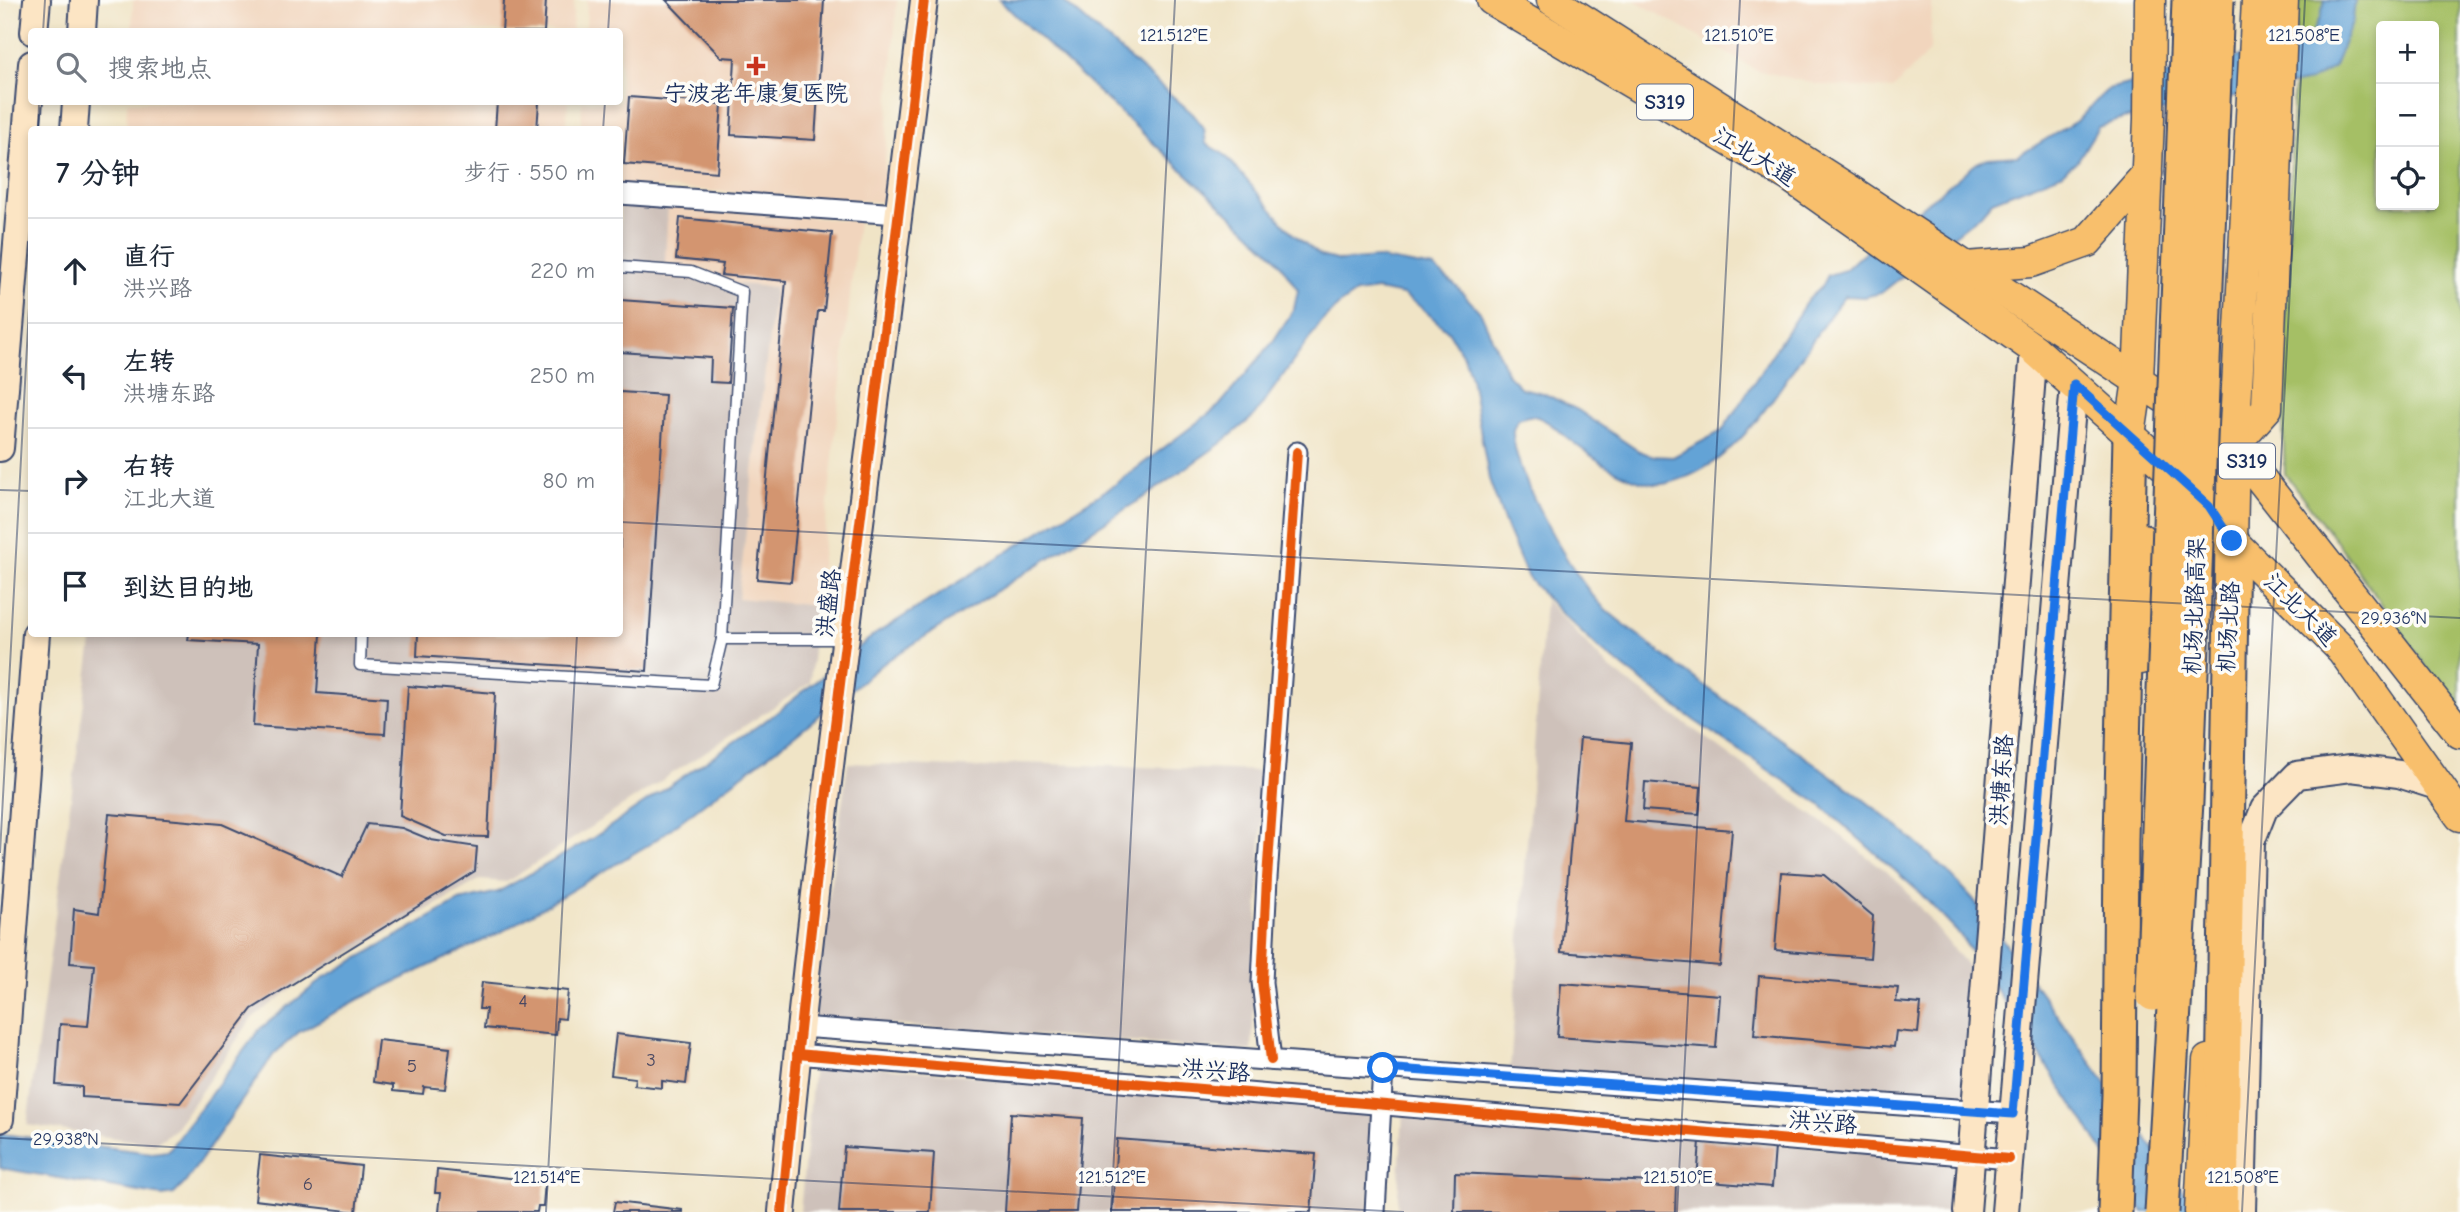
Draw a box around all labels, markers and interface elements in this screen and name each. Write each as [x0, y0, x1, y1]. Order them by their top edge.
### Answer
map controls [2376, 21, 2439, 210]
button: + [2376, 21, 2439, 84]
text: 121.512°E [1140, 25, 1208, 46]
text: 121.510°E [1704, 25, 1774, 46]
text: 121.508°E [2268, 25, 2340, 46]
search box [28, 28, 623, 105]
icon: search [52, 48, 90, 86]
text: 搜索地点 [108, 54, 212, 84]
marker: 宁波老年康复医院 [746, 56, 766, 76]
place label: 宁波老年康复医院 [664, 80, 848, 107]
road number: S319 [1637, 84, 1693, 119]
button: − [2376, 84, 2439, 147]
street label: 江北大道 [1708, 121, 1801, 192]
button: locate [2376, 147, 2439, 210]
text: 7 分钟 [56, 156, 140, 191]
text: 步行 · 550 m [464, 159, 595, 186]
text: 直行 [123, 242, 175, 272]
icon: ahead [56, 252, 94, 290]
text: 220 m [530, 257, 595, 284]
text: 洪兴路 [123, 275, 192, 302]
text: 左转 [123, 347, 175, 377]
icon: left [56, 357, 94, 395]
text: 250 m [530, 362, 595, 389]
text: 洪塘东路 [123, 380, 215, 407]
road number: S319 [2219, 444, 2275, 478]
text: 右转 [123, 452, 175, 482]
icon: right [56, 462, 94, 500]
text: 80 m [542, 467, 595, 494]
text: 江北大道 [123, 485, 215, 512]
route end [2216, 525, 2247, 556]
street label: 机场北路高架 [2179, 537, 2210, 675]
icon: arrive [56, 567, 94, 605]
street label: 洪盛路 [811, 567, 846, 639]
street label: 江北大道 [2259, 567, 2343, 651]
text: 到达目的地 [123, 573, 253, 603]
street label: 机场北路 [2213, 580, 2244, 674]
text: 29.936°N [2361, 608, 2427, 629]
street label: 洪塘东路 [1985, 733, 2018, 827]
house number: 4 [518, 990, 528, 1012]
house number: 3 [646, 1049, 656, 1071]
route start [1367, 1052, 1398, 1083]
street label: 洪兴路 [1180, 1054, 1252, 1087]
house number: 5 [407, 1055, 417, 1077]
street label: 洪兴路 [1787, 1106, 1859, 1139]
text: 29.938°N [33, 1129, 99, 1150]
text: 121.514°E [513, 1167, 581, 1188]
text: 121.512°E [1078, 1167, 1146, 1188]
text: 121.510°E [1643, 1167, 1713, 1188]
text: 121.508°E [2207, 1167, 2279, 1188]
house number: 6 [303, 1173, 313, 1195]

